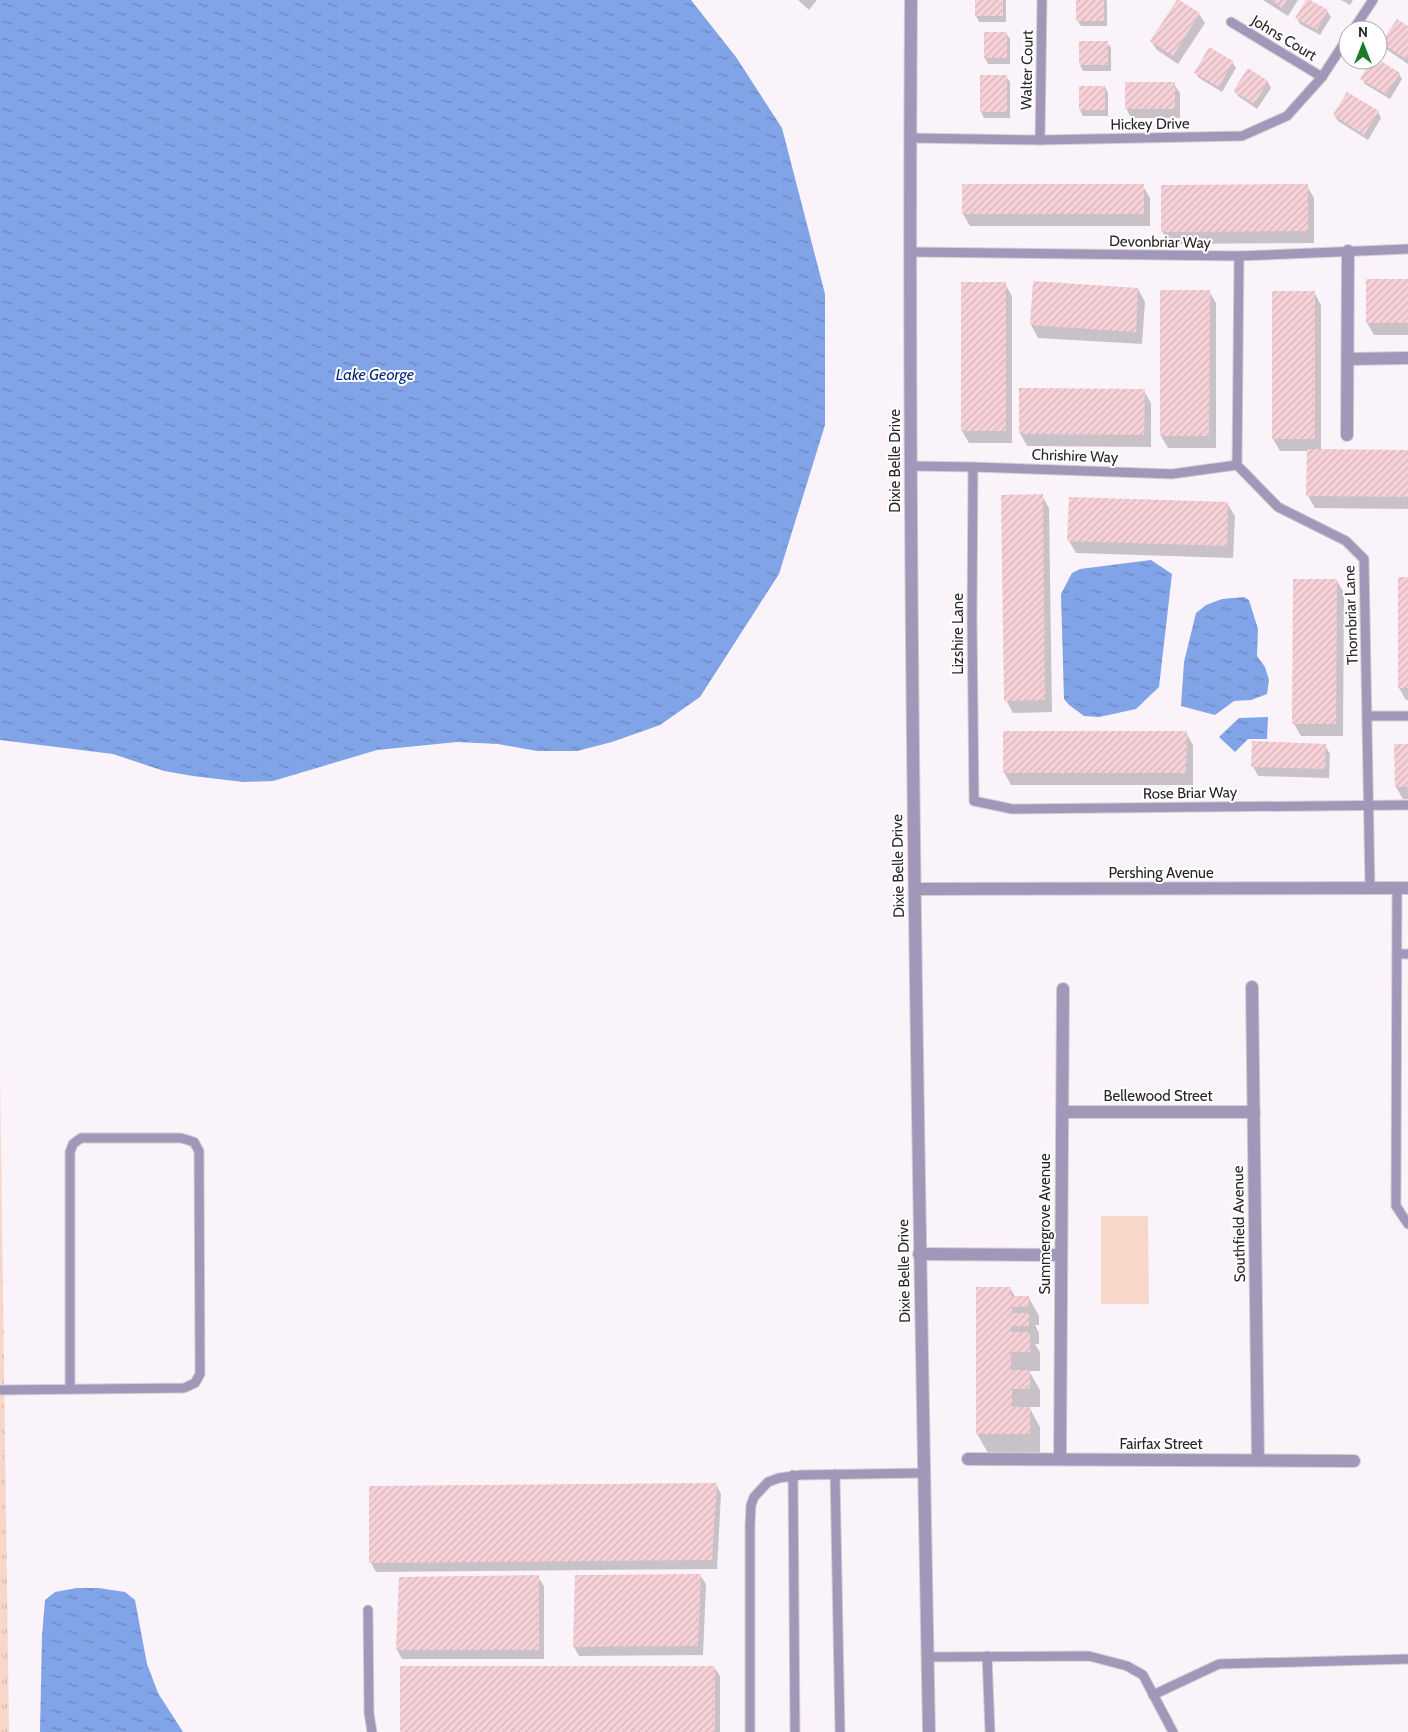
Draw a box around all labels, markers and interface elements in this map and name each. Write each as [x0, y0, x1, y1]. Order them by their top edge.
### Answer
street label: Johns Court [1247, 11, 1320, 64]
north arrow [1338, 20, 1388, 70]
text: N [1358, 23, 1368, 41]
street label: Walter Court [1017, 30, 1037, 110]
street label: Hickey Drive [1110, 114, 1190, 134]
street label: Devonbriar Way [1109, 232, 1212, 252]
water label: Lake George [336, 365, 414, 384]
street label: Dixie Belle Drive [886, 409, 904, 513]
street label: Chrishire Way [1031, 445, 1119, 467]
street label: Thornbriar Lane [1340, 565, 1362, 665]
street label: Lizshire Lane [949, 593, 967, 675]
street label: Rose Briar Way [1143, 783, 1238, 803]
street label: Dixie Belle Drive [888, 814, 908, 918]
street label: Pershing Avenue [1108, 864, 1214, 882]
street label: Bellewood Street [1104, 1087, 1212, 1105]
street label: Summergrove Avenue [1036, 1153, 1054, 1295]
street label: Southfield Avenue [1229, 1165, 1249, 1282]
street label: Dixie Belle Drive [894, 1219, 914, 1323]
street label: Fairfax Street [1119, 1435, 1203, 1453]

